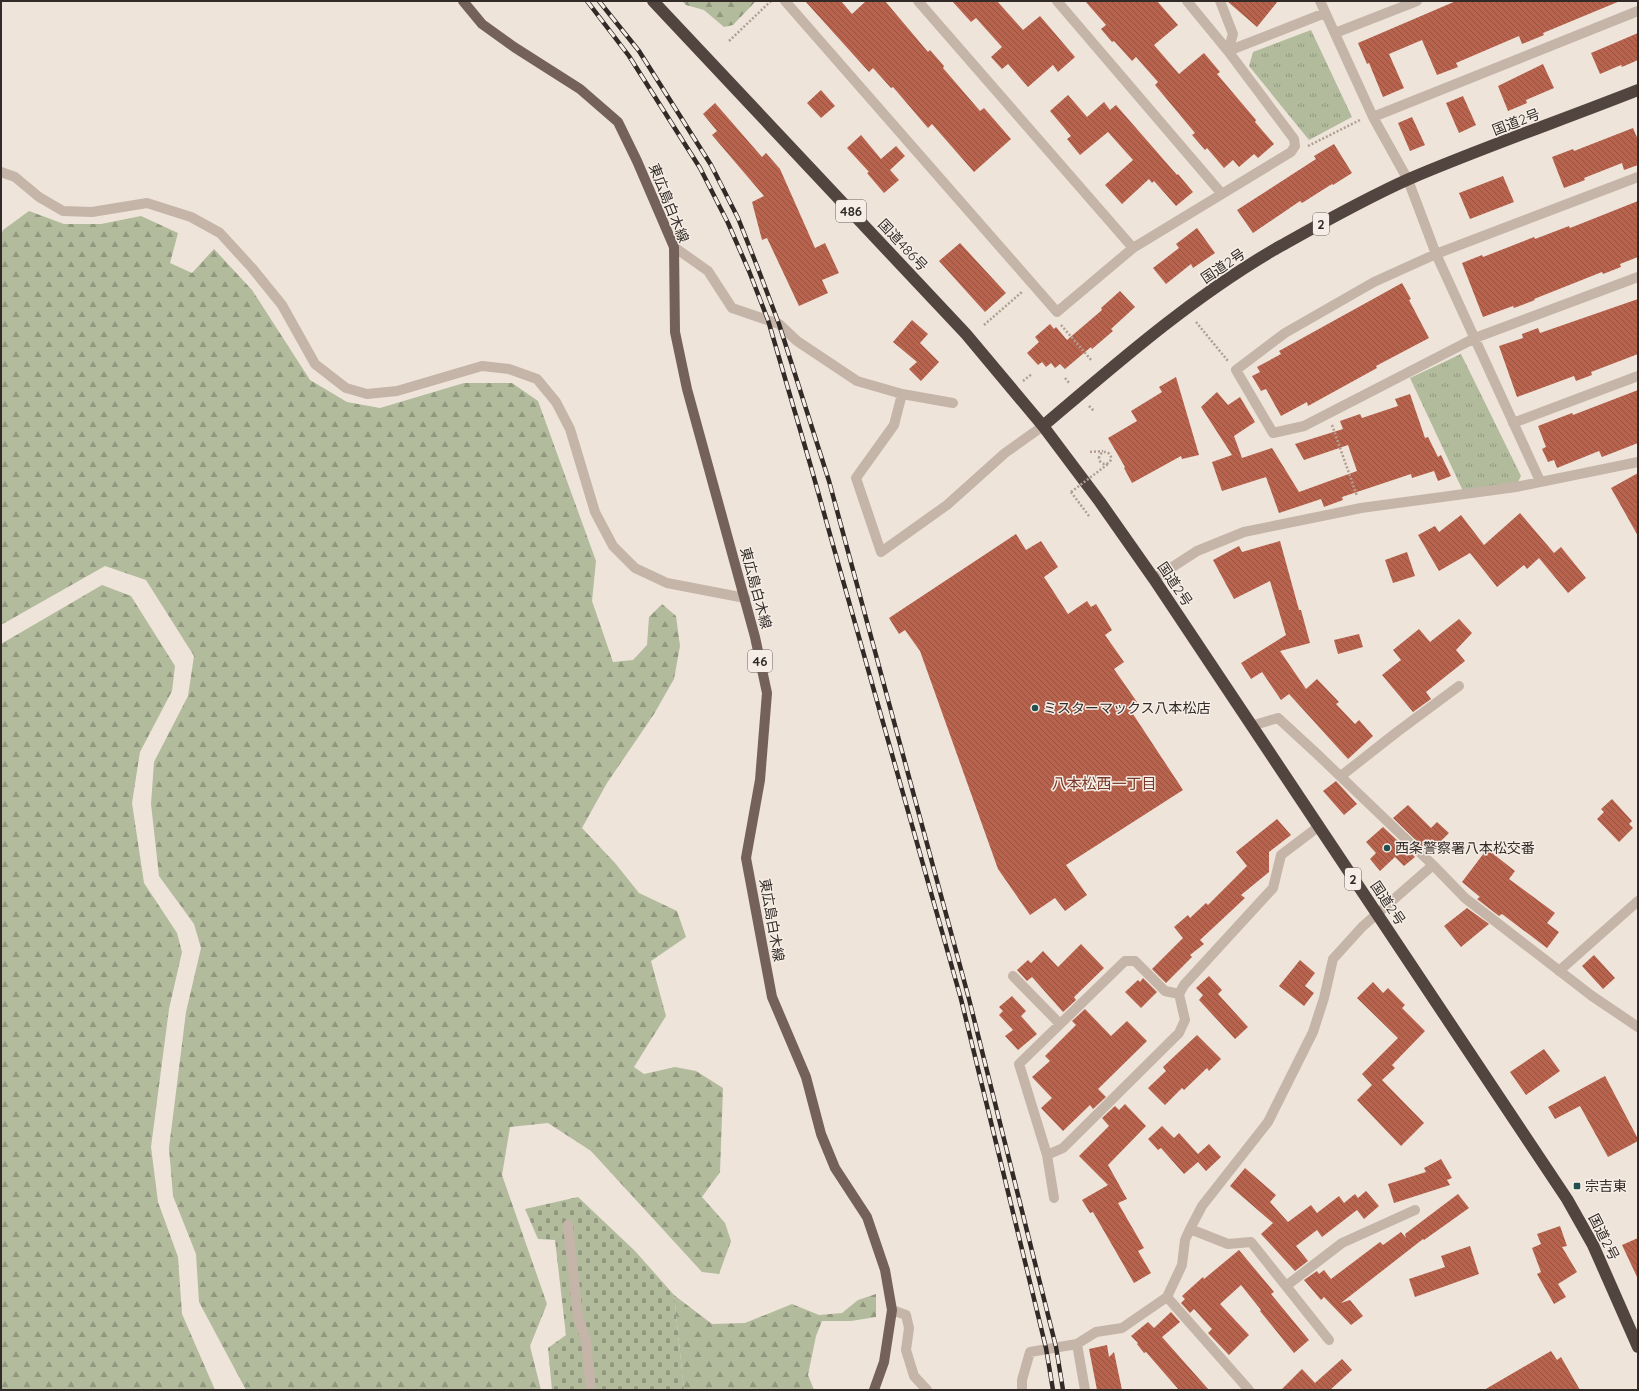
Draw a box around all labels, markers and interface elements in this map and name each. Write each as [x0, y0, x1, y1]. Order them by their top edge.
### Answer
street label: 国道2号 [1490, 105, 1542, 139]
street label: 東広島白木線 [645, 161, 693, 245]
road number: 486 [836, 200, 866, 222]
road number: 2 [1313, 213, 1329, 235]
street label: 国道486号 [874, 215, 932, 275]
street label: 国道2号 [1197, 245, 1249, 287]
street label: 東広島白木線 [736, 545, 776, 631]
street label: 国道2号 [1154, 558, 1196, 610]
road number: 46 [748, 650, 772, 672]
place label: ミスターマックス八本松店 [1043, 699, 1211, 717]
marker: ミスターマックス八本松店 [1030, 703, 1040, 713]
district label: 八本松西一丁目 [1051, 774, 1157, 793]
place label: 西条警察署八本松交番 [1395, 839, 1535, 857]
marker: 西条警察署八本松交番 [1382, 843, 1392, 853]
road number: 2 [1345, 868, 1361, 890]
street label: 東広島白木線 [756, 877, 788, 963]
street label: 国道2号 [1367, 877, 1409, 929]
place label: 宗吉東 [1585, 1177, 1627, 1195]
marker: 宗吉東 [1572, 1181, 1582, 1191]
street label: 国道2号 [1585, 1211, 1623, 1263]

